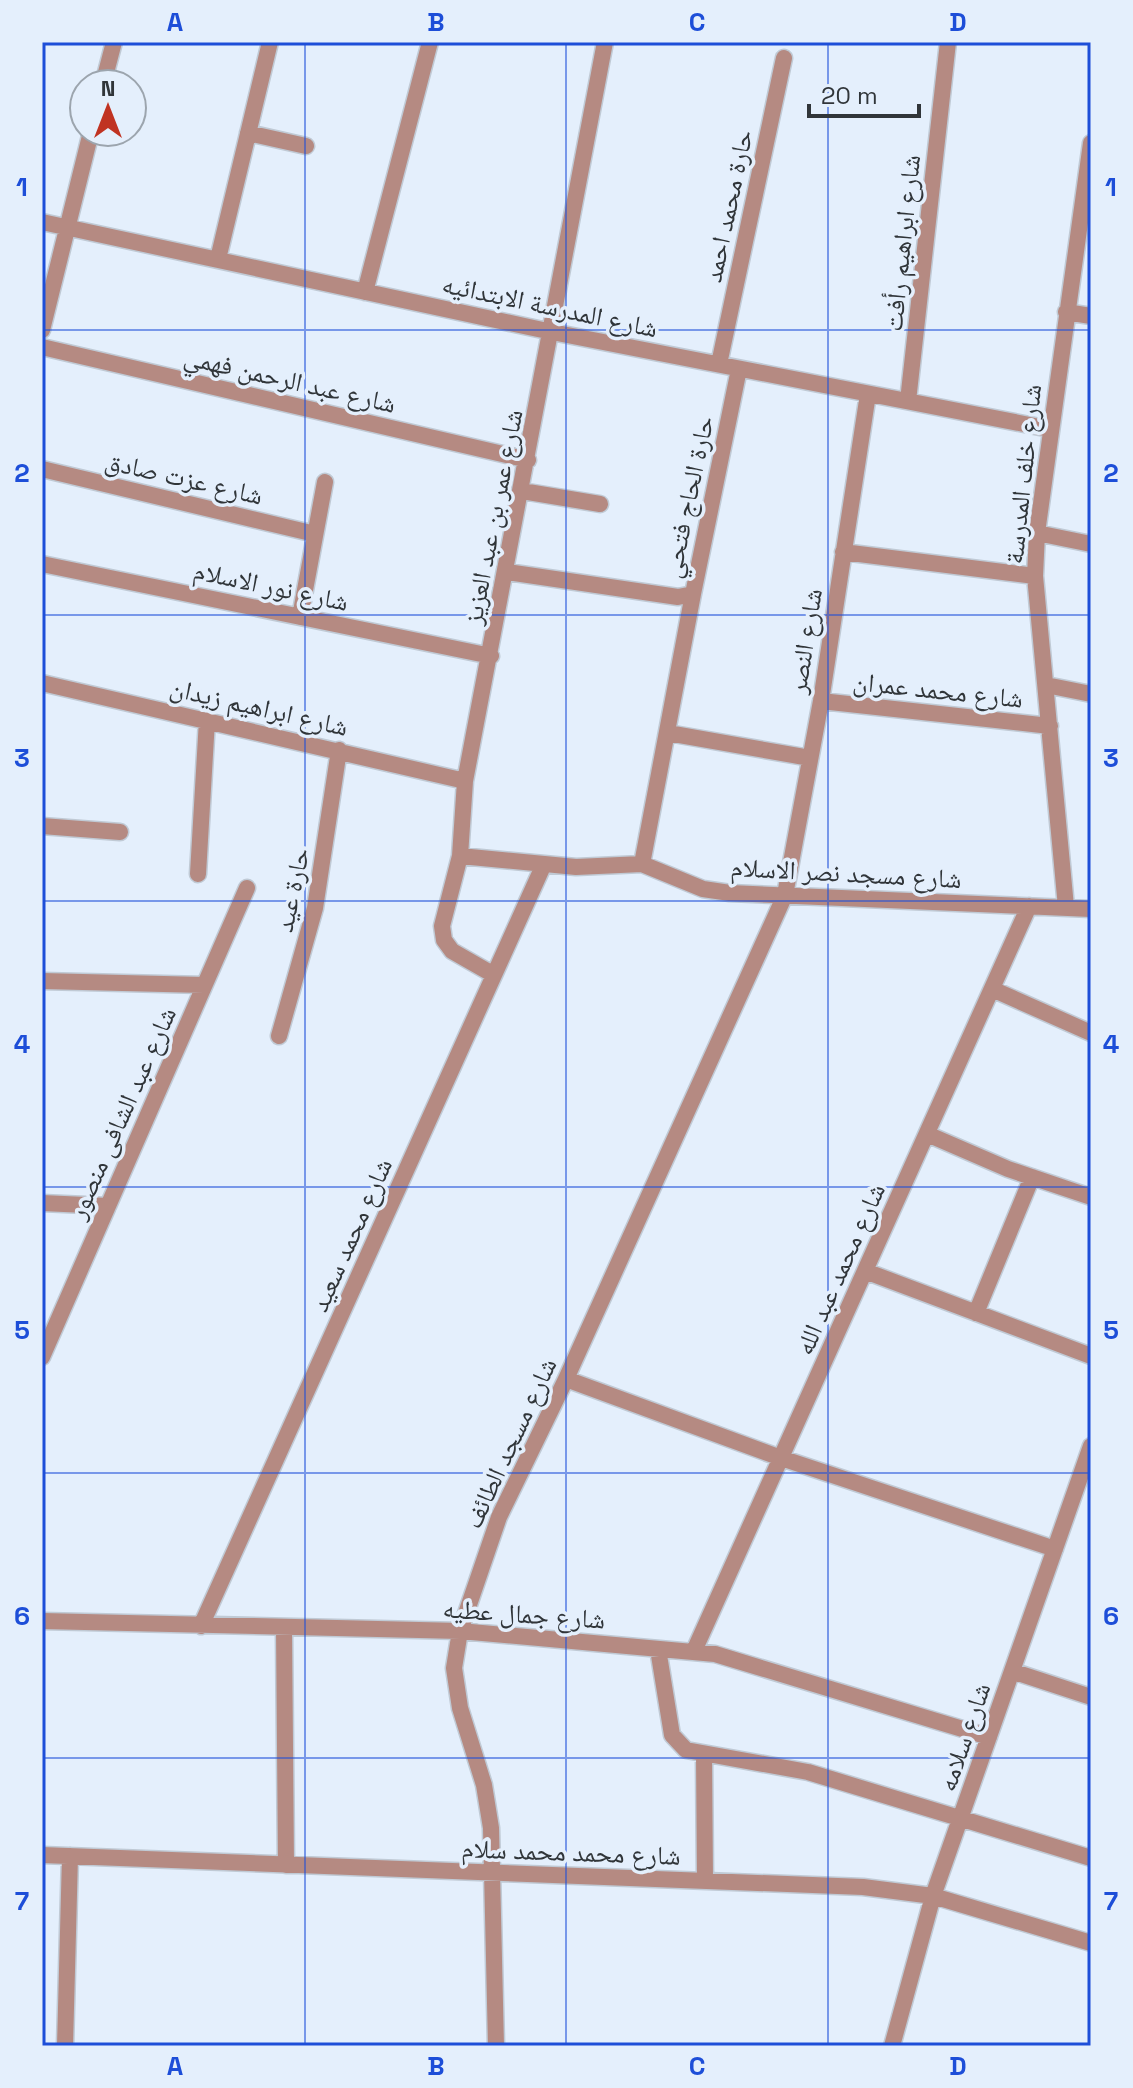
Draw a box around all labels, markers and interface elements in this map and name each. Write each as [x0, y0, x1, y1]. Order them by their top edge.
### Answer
text: A [167, 5, 184, 39]
text: B [427, 5, 445, 39]
text: C [689, 5, 705, 39]
text: D [949, 5, 967, 39]
north arrow [68, 68, 148, 148]
scale bar [809, 68, 919, 118]
text: N [101, 74, 115, 102]
text: 20 m [821, 80, 878, 111]
street label: حارة محمد احمد [695, 127, 761, 285]
street label: شارع ابراهيم رأفت [876, 153, 928, 333]
text: 1 [16, 170, 28, 204]
text: 1 [1105, 170, 1117, 204]
street label: شارع المدرسة الابتدائيه [439, 267, 661, 345]
street label: شارع عبد الرحمن فهمي [180, 339, 399, 424]
street label: شارع خلف المدرسة [997, 382, 1049, 566]
street label: شارع عمر بن عبد العزيز [455, 407, 531, 628]
street label: حارة الحاج فتحي [654, 413, 725, 582]
street label: شارع عزت صادق [102, 443, 266, 513]
text: 2 [14, 456, 30, 490]
text: 2 [1103, 456, 1119, 490]
street label: شارع نور الاسلام [190, 553, 352, 620]
street label: شارع النصر [780, 586, 830, 697]
street label: شارع محمد عمران [851, 664, 1025, 716]
street label: شارع ابراهيم زيدان [167, 670, 351, 744]
text: 3 [14, 741, 30, 775]
text: 3 [1103, 741, 1119, 775]
street label: حارة عيد [267, 845, 317, 935]
street label: شارع مسجد نصر الاسلام [729, 850, 962, 897]
street label: شارع عبد الشافى منصور [60, 1002, 184, 1225]
text: 4 [14, 1027, 30, 1061]
text: 4 [1103, 1027, 1119, 1061]
street label: شارع محمد سعيد [302, 1153, 400, 1317]
street label: شارع محمد عبد الله [787, 1178, 893, 1360]
text: 5 [14, 1313, 30, 1347]
text: 5 [1103, 1313, 1119, 1347]
street label: شارع مسجد الطائف [456, 1352, 564, 1534]
street label: شارع جمال عطيه [442, 1591, 606, 1637]
text: 6 [14, 1599, 30, 1633]
text: 6 [1103, 1599, 1119, 1633]
street label: شارع سلامه [930, 1678, 998, 1796]
street label: شارع محمد محمد سلام [461, 1831, 681, 1874]
text: 7 [15, 1884, 29, 1918]
text: 7 [1104, 1884, 1118, 1918]
text: A [167, 2049, 184, 2083]
text: B [427, 2049, 445, 2083]
text: C [689, 2049, 705, 2083]
text: D [949, 2049, 967, 2083]

